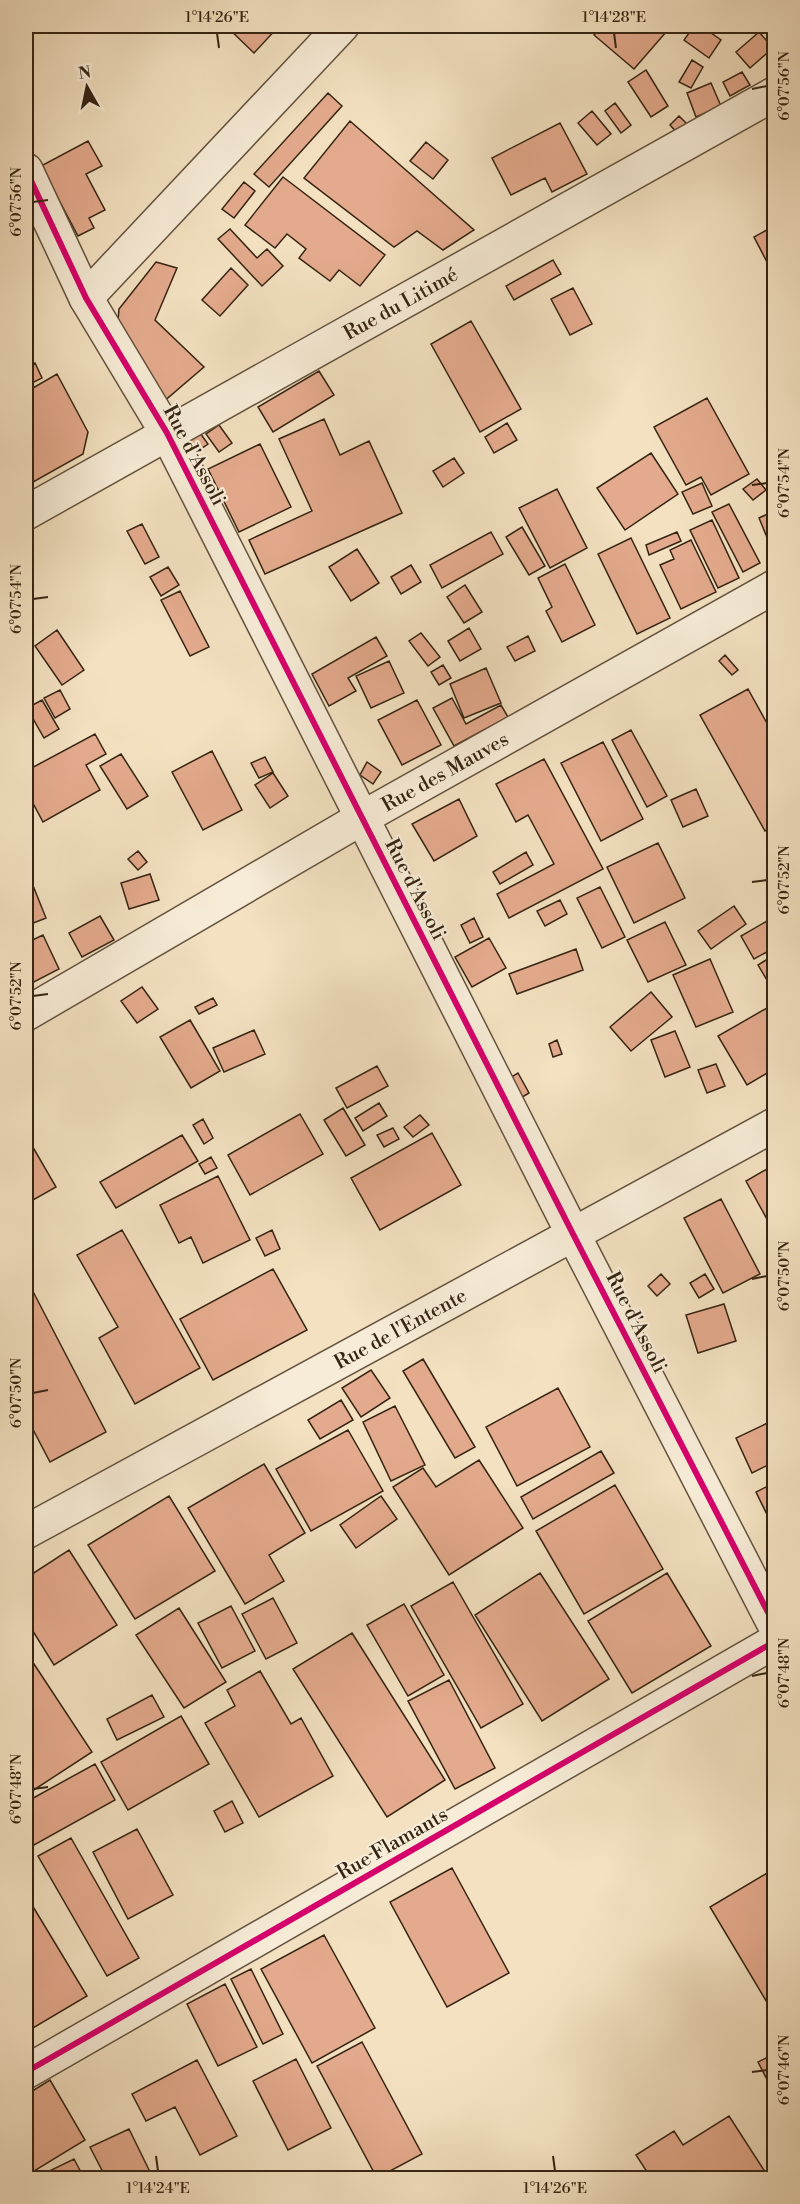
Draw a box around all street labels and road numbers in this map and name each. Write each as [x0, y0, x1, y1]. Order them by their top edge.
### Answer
street label: Rue du Litimé [339, 263, 463, 347]
street label: Rue d'Assoli [157, 401, 231, 511]
street label: Rue des Mauves [378, 727, 513, 818]
street label: Rue d'Assoli [378, 835, 451, 945]
street label: Rue d'Assoli [599, 1268, 672, 1378]
street label: Rue de l'Entente [330, 1284, 472, 1376]
street label: Rue Flamants [333, 1802, 453, 1886]

